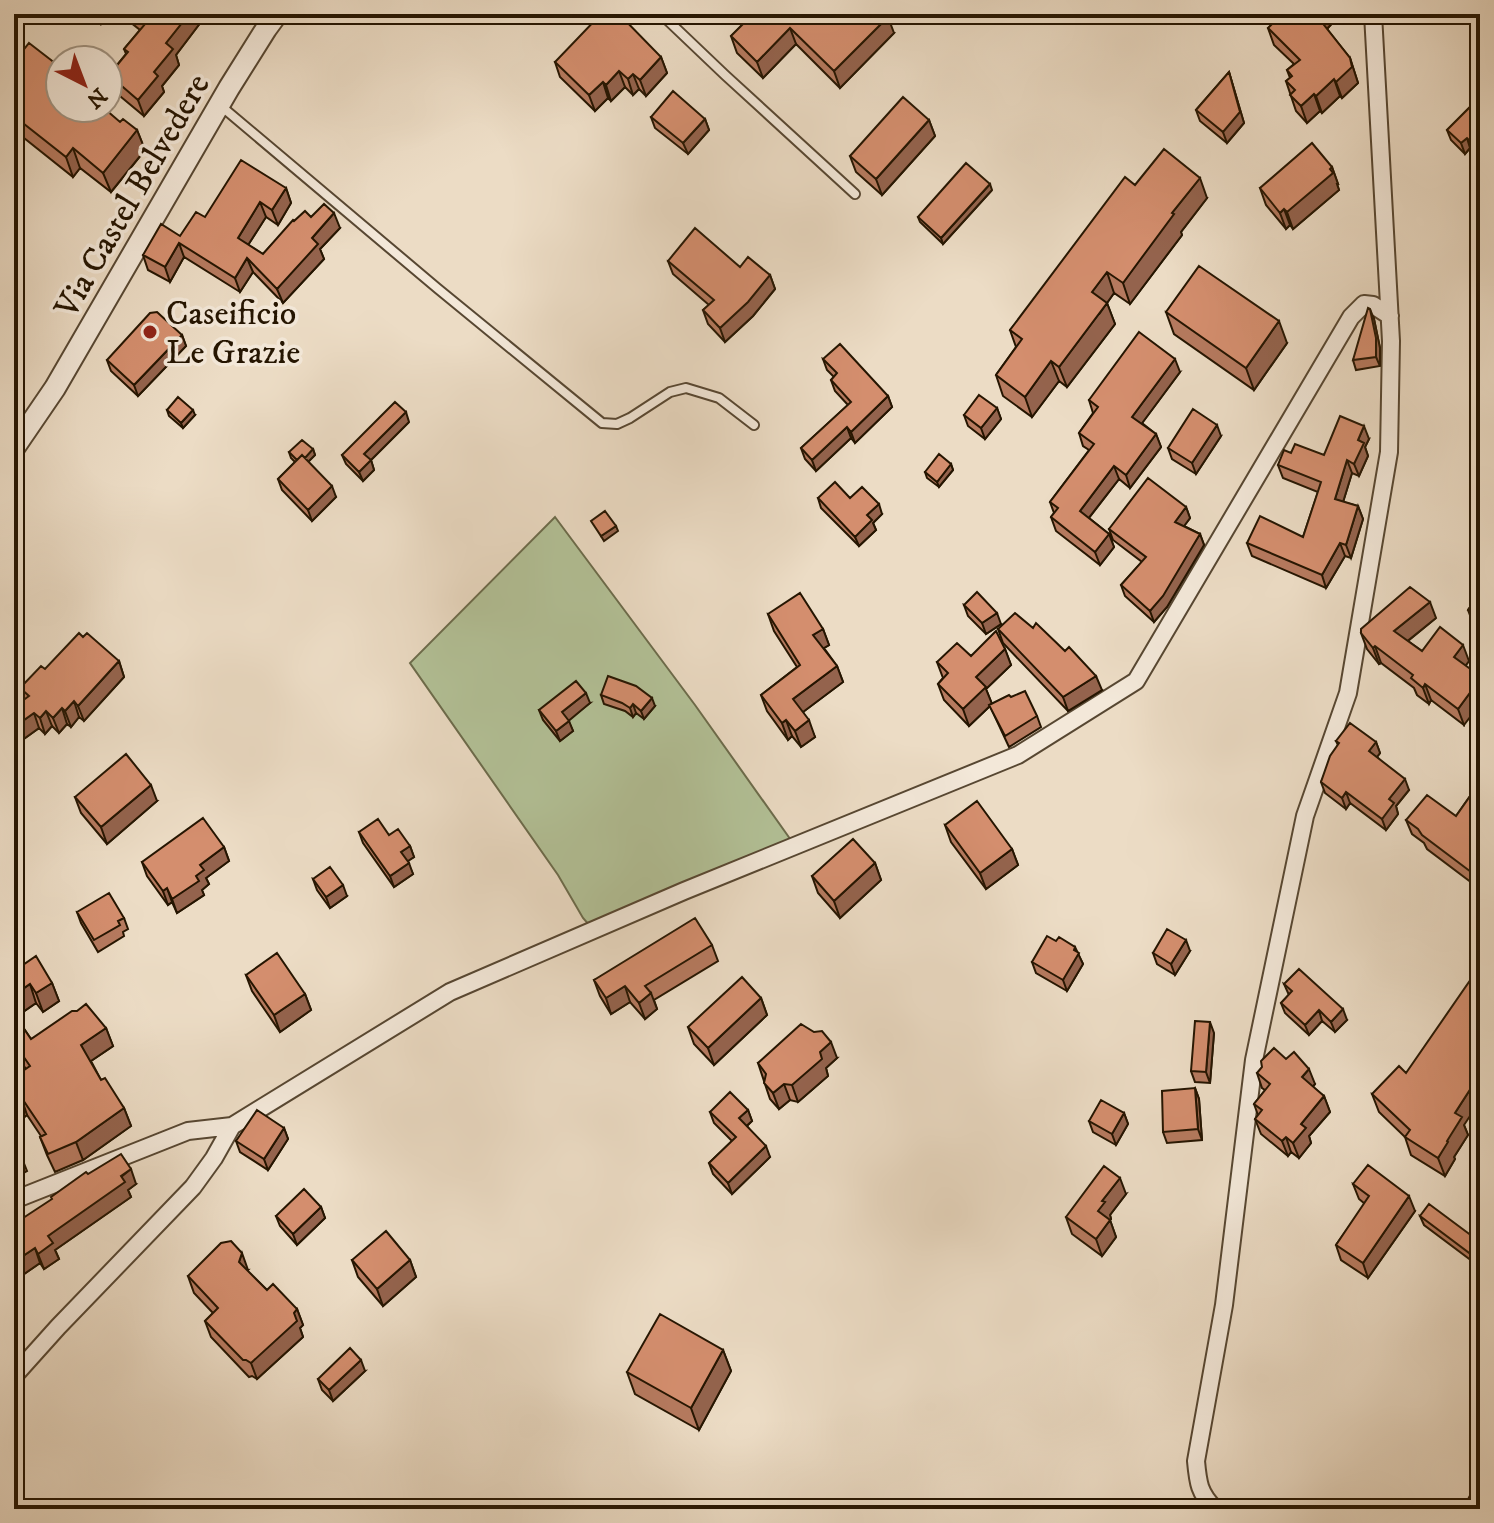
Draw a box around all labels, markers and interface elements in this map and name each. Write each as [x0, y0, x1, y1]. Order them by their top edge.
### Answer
north arrow [44, 44, 124, 124]
street label: Via Castel Belvedere [45, 66, 220, 326]
text: N [81, 82, 112, 114]
place label: Caseificio Le Grazie [166, 293, 300, 374]
marker: Caseificio Le Grazie [141, 323, 159, 341]

